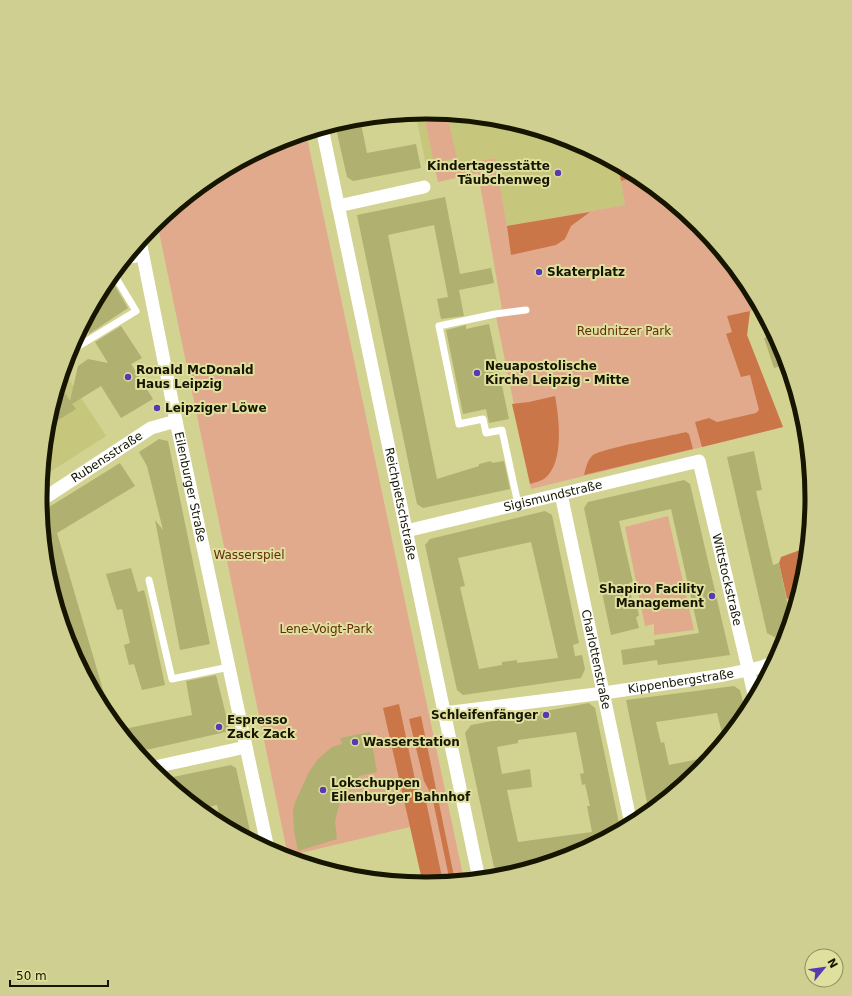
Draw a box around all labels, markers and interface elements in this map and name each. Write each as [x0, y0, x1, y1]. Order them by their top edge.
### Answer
place label: Kindertagesstätte Täubchenweg [427, 159, 550, 187]
marker: Kindertagesstätte Täubchenweg [553, 168, 563, 178]
place label: Skaterplatz [547, 265, 625, 279]
marker: Skaterplatz [534, 267, 544, 277]
park label: Reudnitzer Park [577, 324, 671, 338]
place label: Neuapostolische Kirche Leipzig - Mitte [485, 359, 629, 387]
place label: Ronald McDonald Haus Leipzig [136, 363, 254, 391]
marker: Neuapostolische Kirche Leipzig - Mitte [472, 368, 482, 378]
marker: Ronald McDonald Haus Leipzig [123, 372, 133, 382]
place label: Leipziger Löwe [165, 401, 267, 415]
marker: Leipziger Löwe [152, 403, 162, 413]
street label: Rubensstraße [69, 429, 145, 486]
street label: Eilenburger Straße [171, 430, 209, 543]
street label: Reichpietschstraße [382, 446, 419, 561]
street label: Sigismundstraße [502, 477, 604, 514]
street label: Wittstockstraße [709, 532, 745, 627]
park label: Wasserspiel [213, 548, 285, 562]
place label: Shapiro Facility Management [599, 582, 704, 610]
marker: Shapiro Facility Management [707, 591, 717, 601]
street label: Charlottenstraße [579, 608, 613, 710]
park label: Lene-Voigt-Park [279, 622, 373, 636]
street label: Kippenbergstraße [627, 666, 735, 696]
place label: Schleifenfänger [431, 708, 538, 722]
marker: Schleifenfänger [541, 710, 551, 720]
place label: Espresso Zack Zack [227, 713, 296, 741]
marker: Espresso Zack Zack [214, 722, 224, 732]
place label: Wasserstation [363, 735, 460, 749]
marker: Wasserstation [350, 737, 360, 747]
place label: Lokschuppen Eilenburger Bahnhof [331, 776, 471, 804]
marker: Lokschuppen Eilenburger Bahnhof [318, 785, 328, 795]
north arrow [804, 948, 844, 988]
text: N [824, 956, 840, 971]
scale bar [10, 962, 108, 988]
text: 50 m [16, 969, 47, 983]

